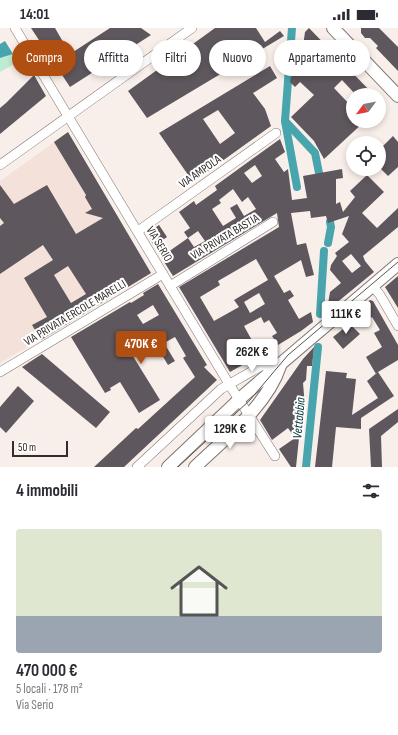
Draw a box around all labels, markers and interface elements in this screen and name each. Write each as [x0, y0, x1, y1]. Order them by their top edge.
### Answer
text: 14:01 [20, 5, 49, 24]
chip: Compra [12, 40, 76, 76]
chip: Affitta [84, 40, 143, 76]
chip: Filtri [151, 40, 201, 76]
chip: Nuovo [209, 40, 266, 76]
chip: Appartamento [274, 40, 370, 76]
north arrow [346, 88, 386, 128]
map controls [346, 88, 386, 176]
button: locate [346, 136, 386, 176]
street label: VIA AMPOLA [176, 152, 225, 192]
street label: VIA PRIVATA BASTIA [188, 210, 263, 263]
street label: VIA SERIO [143, 223, 175, 265]
street label: VIA PRIVATA ERCOLE MARELLI [21, 277, 129, 349]
pin: 111K € [313, 301, 379, 335]
text: 111K € [331, 306, 361, 322]
pin: 470K € [108, 331, 174, 365]
text: 470K € [125, 336, 157, 352]
pin: 262K € [219, 339, 285, 373]
text: 262K € [236, 344, 268, 360]
water label: Vettabbia [289, 396, 309, 439]
pin: 129K € [197, 416, 263, 450]
text: 129K € [214, 421, 246, 437]
scale bar [12, 439, 68, 458]
text: 50 m [18, 441, 36, 454]
icon: filters [360, 480, 382, 502]
text: 4 immobili [16, 481, 78, 501]
icon: home [163, 555, 235, 627]
text: 470 000 € [16, 661, 77, 681]
text: 5 locali · 178 m² [16, 681, 83, 697]
text: Via Serio [16, 697, 54, 713]

